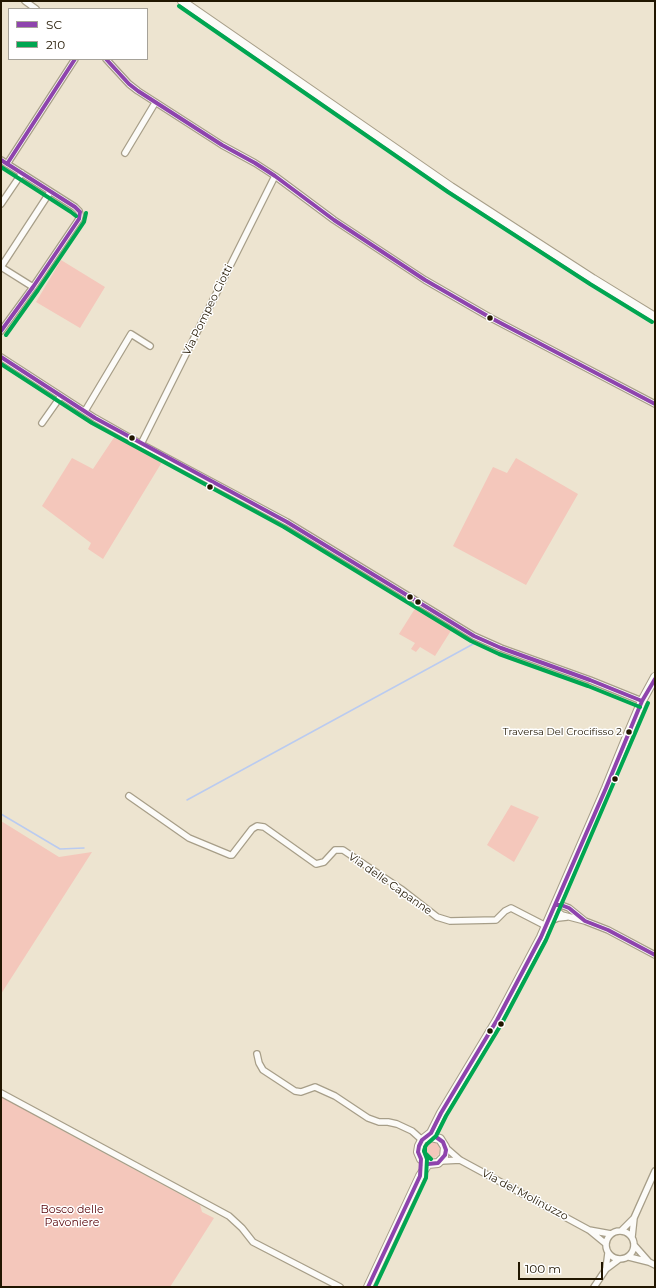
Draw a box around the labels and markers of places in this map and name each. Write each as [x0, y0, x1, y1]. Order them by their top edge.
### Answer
unlabelled marker [485, 313, 495, 323]
unlabelled marker [127, 433, 137, 443]
unlabelled marker [205, 482, 215, 492]
unlabelled marker [405, 592, 415, 602]
unlabelled marker [413, 597, 423, 607]
place label: Traversa Del Crocifisso 2 [503, 726, 622, 738]
marker: Traversa Del Crocifisso 2 [624, 727, 634, 737]
unlabelled marker [610, 774, 620, 784]
unlabelled marker [496, 1019, 506, 1029]
unlabelled marker [485, 1026, 495, 1036]

